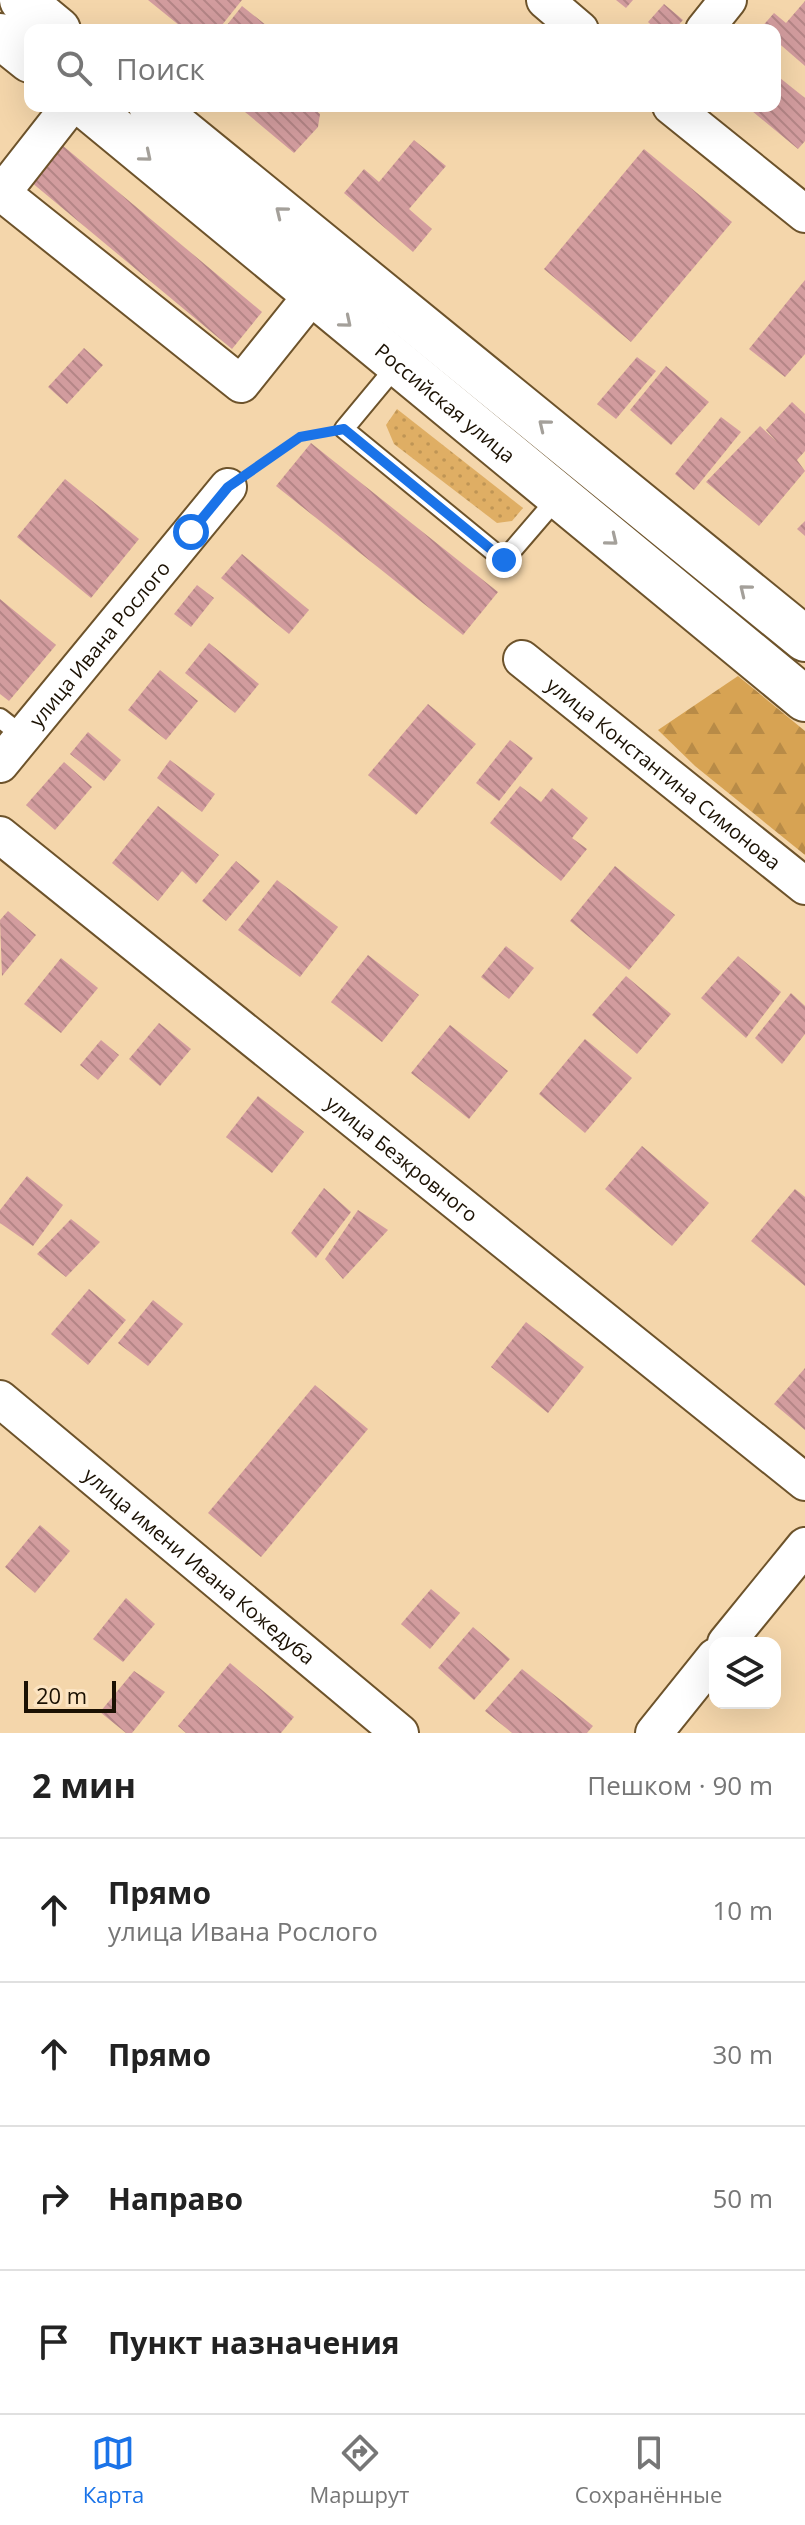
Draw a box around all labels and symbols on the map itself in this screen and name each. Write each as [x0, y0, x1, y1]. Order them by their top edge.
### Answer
one-way arrow [137, 146, 151, 161]
one-way arrow [275, 207, 290, 221]
one-way arrow [337, 312, 352, 327]
street label: Российская улица [370, 337, 521, 468]
one-way arrow [539, 420, 553, 435]
route start [173, 514, 209, 550]
one-way arrow [603, 530, 617, 545]
route end [486, 542, 522, 578]
street label: улица Ивана Рослого [23, 555, 176, 732]
one-way arrow [740, 585, 754, 600]
street label: улица Константина Симонова [541, 671, 787, 875]
street label: улица Безкровного [321, 1089, 484, 1228]
street label: улица имени Ивана Кожедуба [78, 1461, 321, 1670]
scale bar [24, 1677, 116, 1713]

